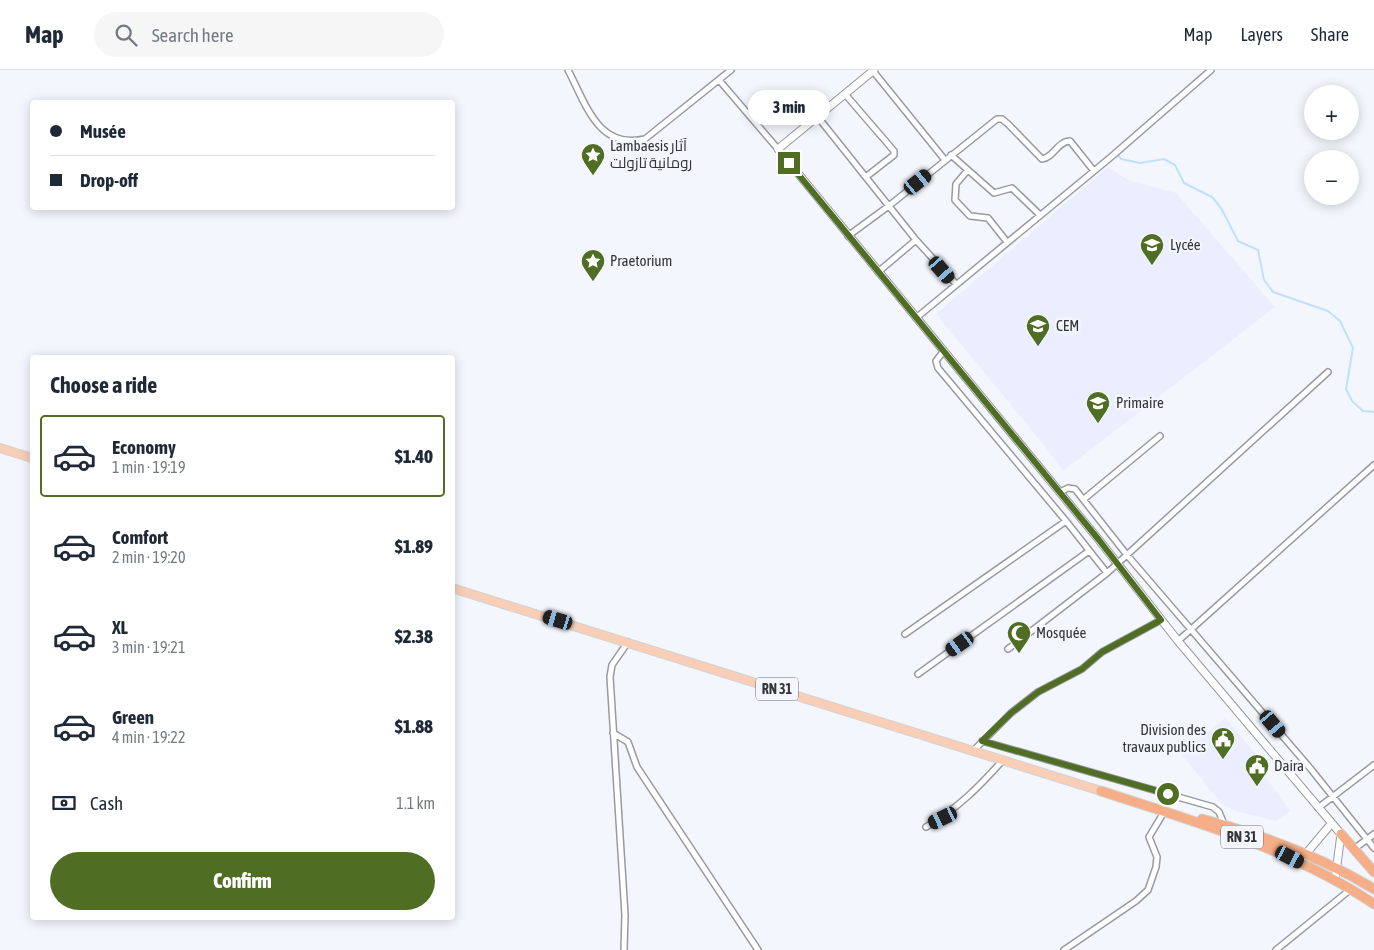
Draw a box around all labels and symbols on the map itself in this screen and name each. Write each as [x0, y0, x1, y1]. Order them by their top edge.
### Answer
callout: 3 min [748, 91, 830, 126]
place label: Lambaesis آثار رومانية تازولت [610, 137, 692, 172]
place icon: Lambaesis آثار رومانية تازولت [580, 142, 606, 176]
route end [778, 152, 800, 174]
car [901, 167, 934, 197]
school or university icon: Lycée [1139, 232, 1165, 266]
place label: Lycée [1170, 236, 1201, 253]
place icon: Praetorium [580, 248, 606, 282]
place label: Praetorium [610, 252, 672, 269]
car [926, 254, 957, 286]
school or university icon: CEM [1025, 313, 1051, 347]
place label: CEM [1056, 317, 1079, 334]
school or university icon: Primaire [1085, 390, 1111, 424]
place label: Primaire [1116, 394, 1164, 411]
car [541, 608, 574, 632]
mosque icon: Mosquée [1006, 620, 1032, 654]
place label: Mosquée [1036, 624, 1086, 641]
car [943, 629, 976, 659]
road number: RN 31 [756, 678, 798, 700]
car [1257, 708, 1288, 740]
place label: Division des travaux publics [1122, 721, 1206, 755]
public building icon: Division des travaux publics [1210, 726, 1236, 760]
public building icon: Daira [1244, 753, 1270, 787]
place label: Daira [1274, 757, 1304, 774]
route start [1157, 783, 1179, 805]
car [926, 805, 959, 831]
road number: RN 31 [1221, 826, 1263, 849]
car [1273, 844, 1306, 870]

